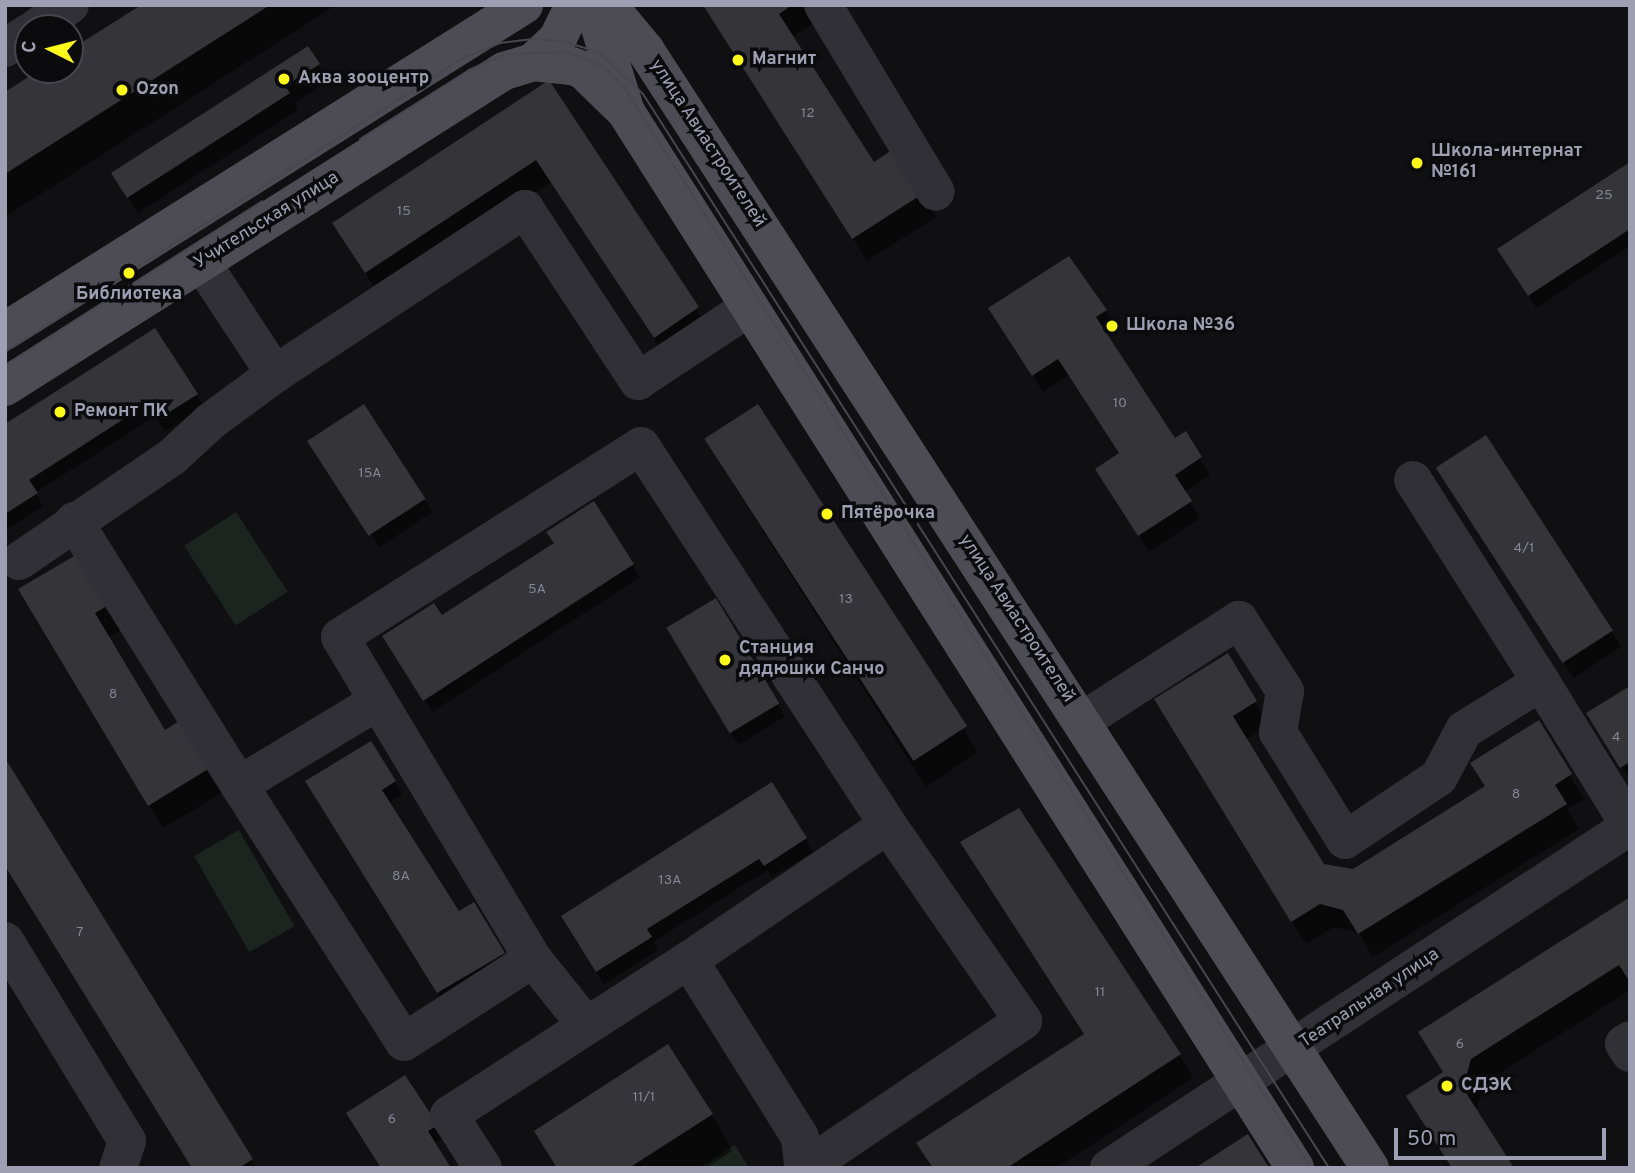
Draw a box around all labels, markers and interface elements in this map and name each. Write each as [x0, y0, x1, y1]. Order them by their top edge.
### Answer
north arrow [14, 14, 84, 84]
text: С [18, 40, 43, 54]
place label: Магнит [752, 49, 816, 71]
marker: Магнит [730, 52, 746, 68]
street label: улица Авиастроителей [644, 56, 770, 232]
place label: Аква зооцентр [298, 68, 429, 90]
marker: Аква зооцентр [276, 71, 292, 87]
place label: Ozon [136, 79, 179, 101]
marker: Ozon [114, 82, 130, 98]
house number: 12 [801, 106, 815, 122]
place label: Школа-интернат №161 [1431, 142, 1582, 184]
marker: Школа-интернат №161 [1409, 155, 1425, 171]
street label: Учительская улица [191, 168, 343, 274]
house number: 25 [1595, 188, 1613, 204]
house number: 15 [397, 204, 411, 220]
marker: Библиотека [121, 265, 137, 281]
place label: Библиотека [76, 284, 182, 306]
place label: Школа №36 [1126, 315, 1235, 337]
marker: Школа №36 [1104, 318, 1120, 334]
house number: 10 [1113, 396, 1127, 412]
place label: Ремонт ПК [74, 401, 168, 423]
marker: Ремонт ПК [52, 404, 68, 420]
house number: 15А [358, 466, 382, 482]
place label: Пятёрочка [841, 503, 935, 525]
marker: Пятёрочка [819, 506, 835, 522]
street label: улица Авиастроителей [953, 531, 1079, 707]
house number: 4/1 [1514, 541, 1534, 557]
house number: 5А [528, 582, 546, 598]
house number: 13 [839, 592, 853, 608]
place label: Станция дядюшки Санчо [739, 639, 884, 682]
marker: Станция дядюшки Санчо [717, 652, 733, 668]
house number: 8 [109, 687, 117, 703]
house number: 4 [1612, 730, 1620, 746]
house number: 8 [1512, 787, 1520, 803]
house number: 8А [392, 869, 410, 885]
house number: 13А [658, 873, 682, 889]
house number: 7 [76, 925, 84, 941]
street label: Театральная улица [1296, 944, 1444, 1054]
house number: 11 [1095, 985, 1105, 1001]
house number: 6 [1456, 1037, 1464, 1053]
place label: СДЭК [1461, 1075, 1512, 1097]
marker: СДЭК [1439, 1078, 1455, 1094]
house number: 11/1 [633, 1090, 655, 1106]
house number: 6 [388, 1112, 396, 1128]
scale bar [1397, 1114, 1609, 1158]
text: 50 m [1407, 1126, 1456, 1153]

